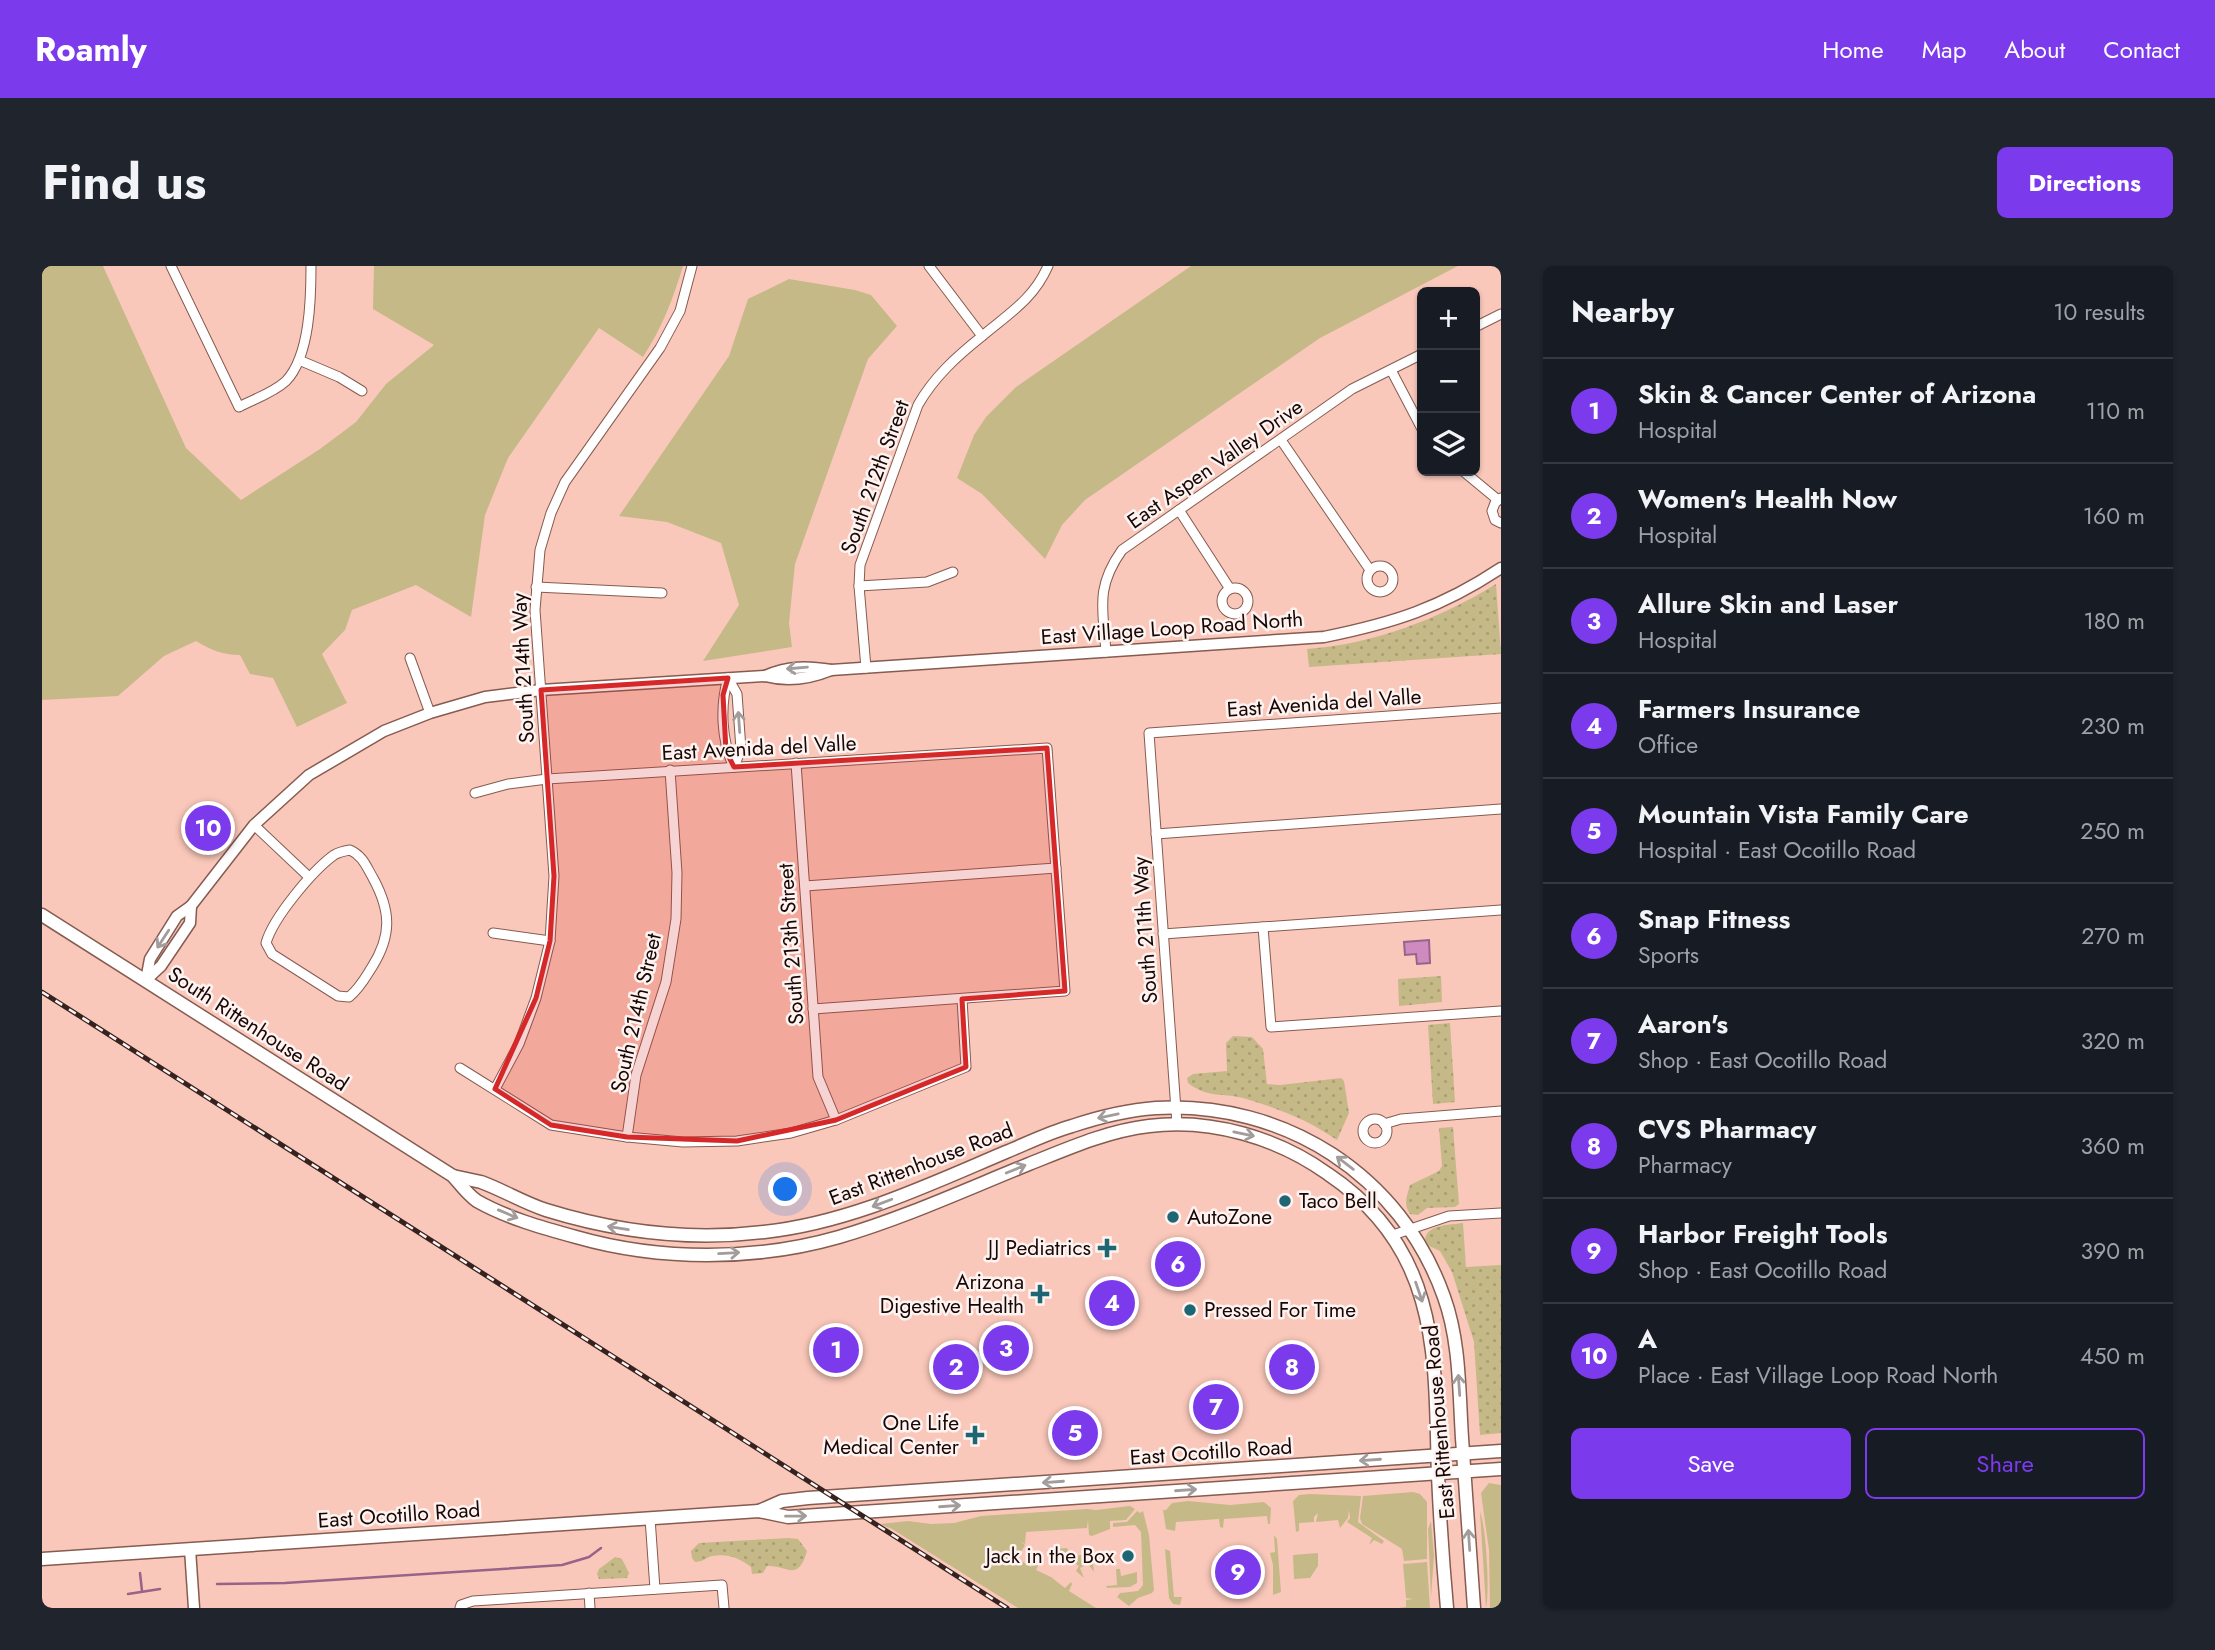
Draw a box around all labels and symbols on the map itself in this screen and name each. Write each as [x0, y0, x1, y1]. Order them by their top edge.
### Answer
street label: East Aspen Valley Drive [1121, 392, 1309, 536]
street label: South 212th Street [833, 396, 917, 558]
street label: South 214th Way [504, 591, 542, 744]
street label: East Village Loop Road North [1040, 604, 1304, 652]
one-way arrow [787, 662, 809, 675]
street label: East Avenida del Valle [1226, 681, 1423, 725]
one-way arrow [732, 711, 745, 733]
street label: East Avenida del Valle [661, 728, 857, 768]
pin: 10 [185, 802, 231, 854]
street label: South 211th Way [1125, 855, 1165, 1005]
street label: South 213th Street [770, 862, 812, 1026]
one-way arrow [155, 929, 169, 949]
street label: South 214th Street [603, 930, 669, 1096]
street label: South Rittenhouse Road [162, 959, 354, 1099]
one-way arrow [1097, 1110, 1120, 1124]
street label: East Rittenhouse Road [825, 1115, 1017, 1213]
one-way arrow [1232, 1128, 1255, 1142]
one-way arrow [1336, 1156, 1354, 1171]
one-way arrow [1005, 1162, 1026, 1175]
your location [768, 1172, 802, 1206]
place label: Taco Bell [1299, 1186, 1377, 1216]
marker: Taco Bell [1277, 1193, 1293, 1209]
one-way arrow [872, 1197, 893, 1210]
place label: AutoZone [1187, 1202, 1272, 1232]
one-way arrow [496, 1208, 518, 1221]
marker: AutoZone [1165, 1209, 1181, 1225]
one-way arrow [607, 1221, 630, 1234]
place label: JJ Pediatrics [985, 1233, 1091, 1263]
marker: JJ Pediatrics [1097, 1238, 1117, 1258]
pin: 6 [1155, 1238, 1201, 1290]
one-way arrow [718, 1247, 741, 1260]
place label: Arizona Digestive Health [880, 1267, 1024, 1321]
pin: 4 [1089, 1277, 1135, 1329]
one-way arrow [1413, 1281, 1426, 1303]
marker: Arizona Digestive Health [1030, 1284, 1050, 1304]
place label: Pressed For Time [1204, 1295, 1356, 1325]
marker: Pressed For Time [1182, 1302, 1198, 1318]
pin: 3 [983, 1322, 1029, 1374]
pin: 1 [813, 1324, 859, 1376]
street label: East Rittenhouse Road [1416, 1324, 1462, 1520]
pin: 2 [933, 1341, 979, 1393]
pin: 8 [1269, 1341, 1315, 1393]
one-way arrow [1452, 1375, 1465, 1397]
pin: 7 [1193, 1381, 1239, 1433]
pin: 5 [1052, 1407, 1098, 1459]
place label: One Life Medical Center [823, 1408, 960, 1462]
marker: One Life Medical Center [965, 1425, 985, 1445]
street label: East Ocotillo Road [1129, 1431, 1293, 1473]
one-way arrow [1359, 1454, 1382, 1467]
one-way arrow [1042, 1475, 1065, 1488]
one-way arrow [1174, 1483, 1197, 1496]
street label: East Ocotillo Road [317, 1494, 481, 1536]
one-way arrow [938, 1499, 961, 1512]
one-way arrow [784, 1509, 807, 1523]
one-way arrow [1462, 1529, 1475, 1552]
place label: Jack in the Box [983, 1541, 1114, 1571]
pin: 9 [1215, 1546, 1261, 1598]
marker: Jack in the Box [1120, 1548, 1136, 1564]

